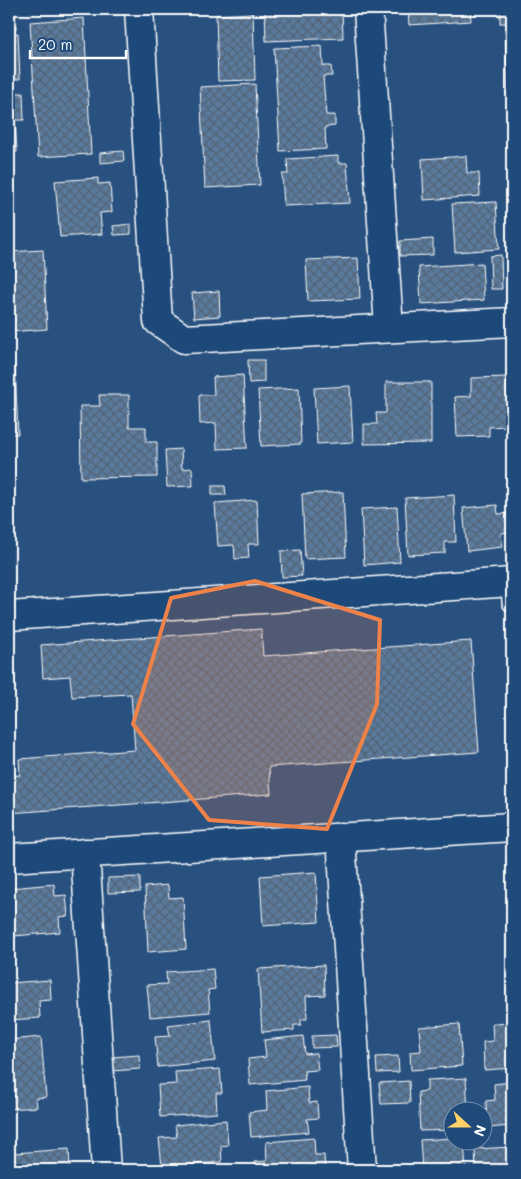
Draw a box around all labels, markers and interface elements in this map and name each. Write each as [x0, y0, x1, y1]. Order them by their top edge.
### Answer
scale bar [30, 28, 126, 60]
text: 20 m [38, 34, 72, 54]
north arrow [444, 1102, 494, 1152]
text: N [470, 1122, 491, 1139]

